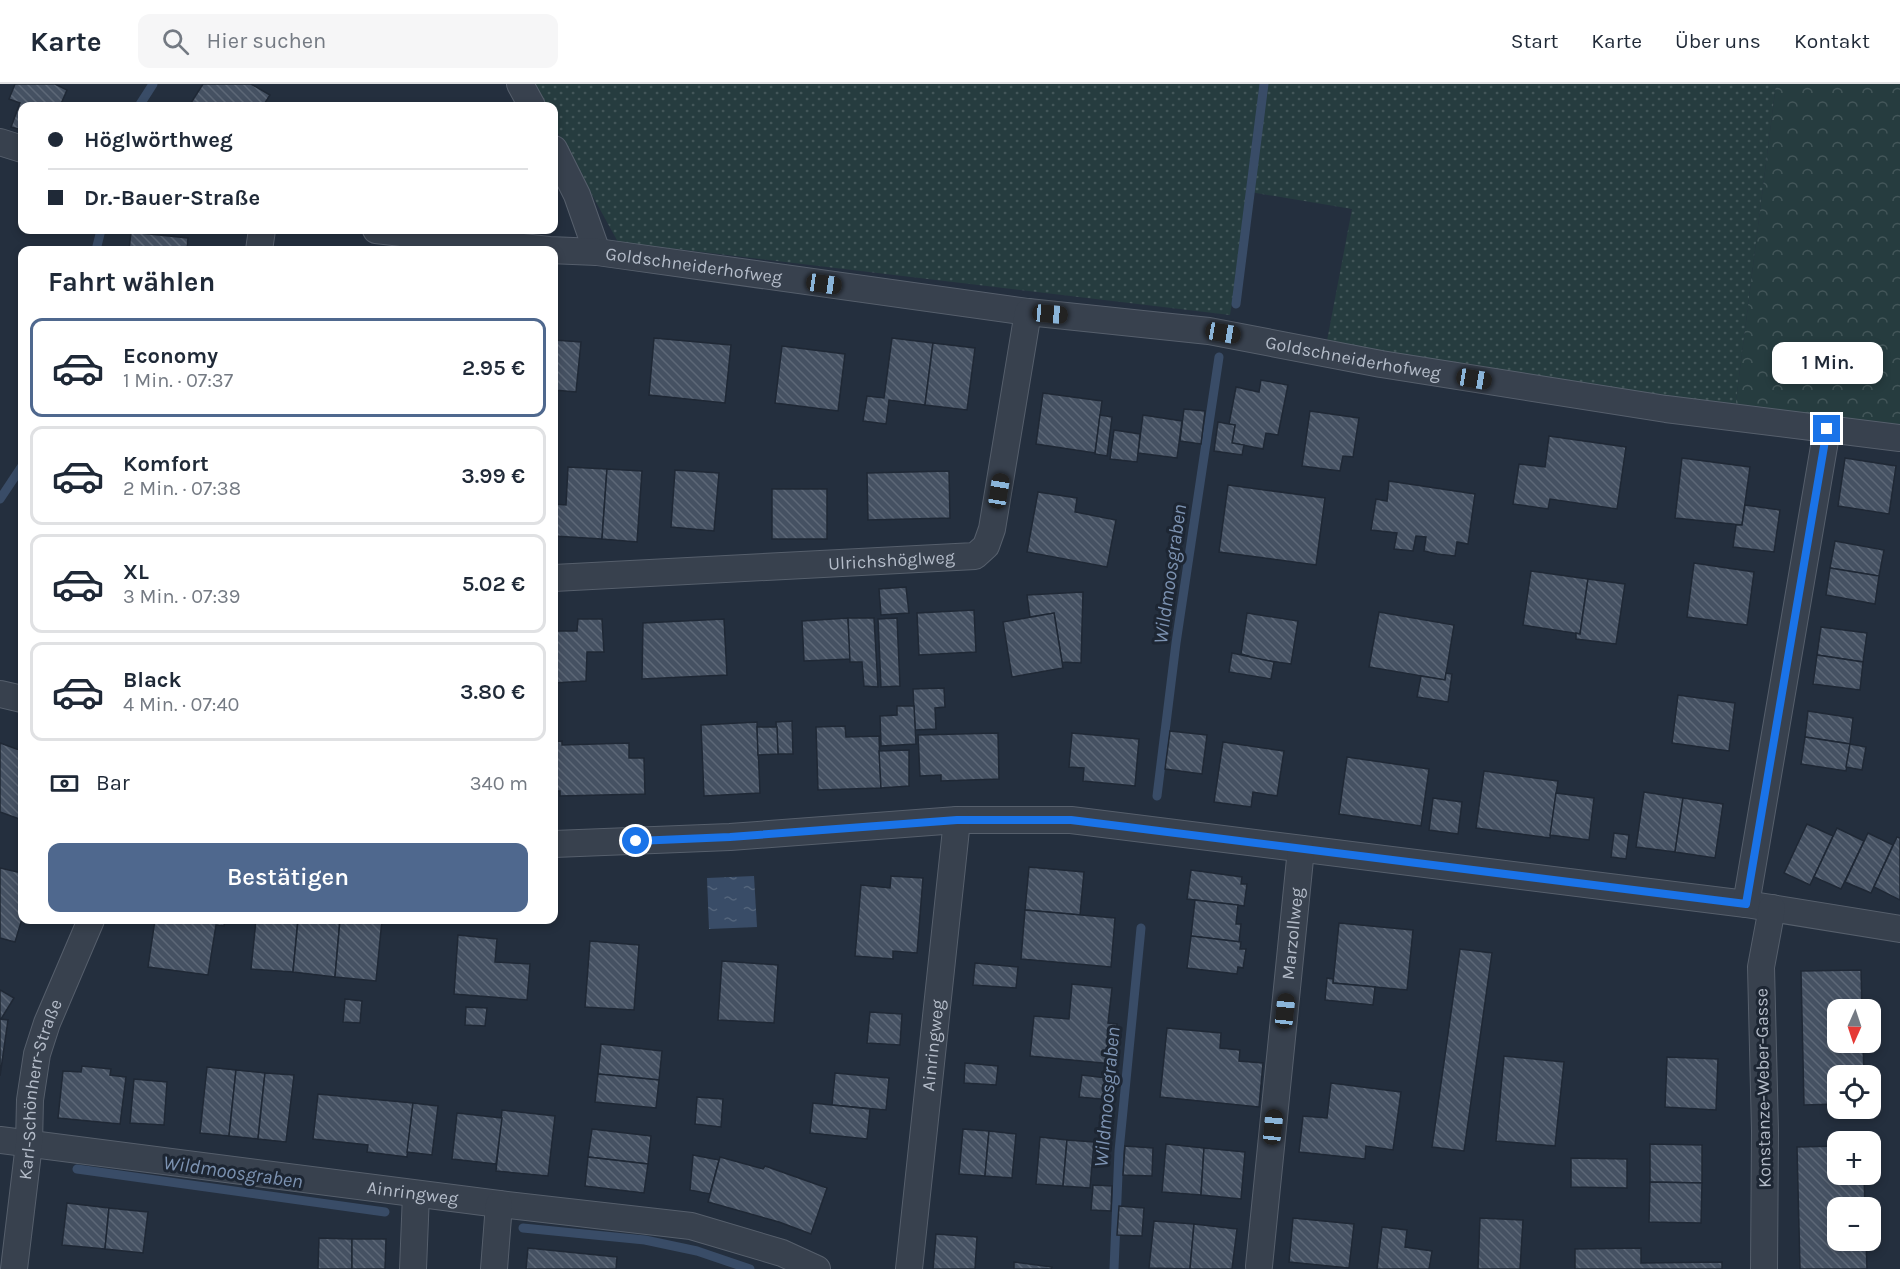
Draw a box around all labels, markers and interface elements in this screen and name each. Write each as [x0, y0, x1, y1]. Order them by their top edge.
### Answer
search box [138, 14, 558, 68]
text: Karte [30, 25, 102, 58]
icon: search [159, 25, 192, 58]
text: Hier suchen [207, 28, 326, 54]
text: Start [1511, 29, 1558, 53]
text: Karte [1591, 29, 1642, 53]
text: Über uns [1675, 29, 1761, 53]
text: Kontakt [1794, 29, 1870, 53]
text: Höglwörthweg [84, 127, 233, 153]
text: Dr.-Bauer-Straße [84, 185, 260, 211]
street label: Goldschneiderhofweg [604, 242, 784, 289]
text: Fahrt wählen [48, 266, 215, 298]
car [805, 273, 843, 295]
car [1031, 303, 1069, 325]
car [1204, 321, 1242, 345]
street label: Goldschneiderhofweg [1264, 331, 1443, 384]
icon: car [51, 341, 105, 395]
callout: 1 Min. [1772, 342, 1882, 384]
text: Economy [123, 343, 218, 369]
text: 1 Min. [1801, 351, 1854, 374]
text: 2.95 € [462, 355, 525, 381]
car [1455, 367, 1493, 391]
text: 1 Min. · 07:37 [123, 369, 233, 392]
route end [1813, 415, 1840, 442]
icon: car [51, 449, 105, 503]
text: Komfort [123, 451, 209, 477]
text: 3.99 € [461, 463, 525, 489]
car [987, 472, 1011, 510]
text: 2 Min. · 07:38 [123, 477, 241, 500]
water label: Wildmoosgraben [1149, 503, 1191, 645]
street label: Ulrichshöglweg [828, 546, 955, 575]
icon: car [51, 557, 105, 611]
text: XL [123, 559, 149, 585]
text: 5.02 € [462, 571, 525, 597]
text: 3 Min. · 07:39 [123, 585, 240, 608]
icon: car [51, 665, 105, 719]
text: Black [123, 667, 182, 693]
text: 3.80 € [460, 679, 525, 705]
text: 4 Min. · 07:40 [123, 693, 239, 716]
icon: cash [48, 767, 81, 800]
text: Bar [96, 770, 130, 796]
text: 340 m [470, 772, 528, 795]
route start [622, 827, 649, 854]
button: Bestätigen [48, 843, 528, 912]
street label: Marzollweg [1277, 886, 1308, 981]
street label: Konstanze-Weber-Gasse [1750, 988, 1776, 1188]
car [1274, 992, 1296, 1030]
street label: Karl-Schönherr-Straße [14, 996, 67, 1181]
street label: Ainringweg [917, 998, 949, 1092]
north arrow [1827, 999, 1881, 1053]
map controls [1827, 999, 1881, 1251]
water label: Wildmoosgraben [1089, 1026, 1125, 1168]
button: locate [1827, 1065, 1881, 1119]
car [1262, 1108, 1284, 1146]
button: + [1827, 1131, 1881, 1185]
water label: Wildmoosgraben [162, 1151, 304, 1193]
street label: Ainringweg [366, 1176, 460, 1210]
button: − [1827, 1197, 1881, 1251]

